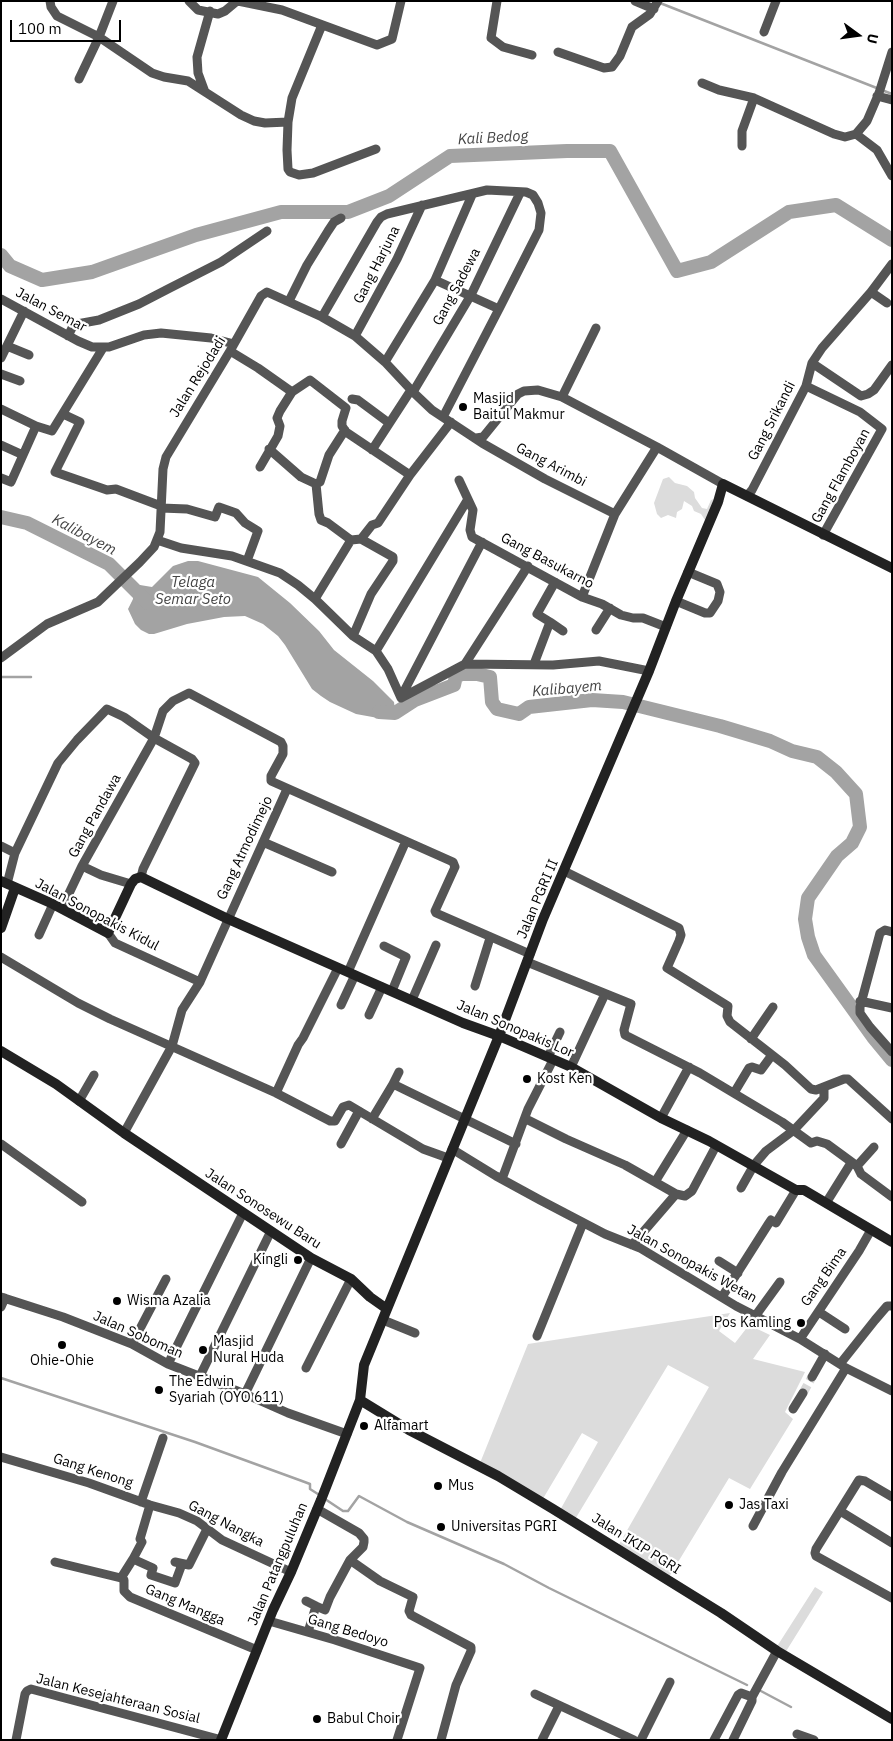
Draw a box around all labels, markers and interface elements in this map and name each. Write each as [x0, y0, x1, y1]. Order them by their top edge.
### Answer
scale bar [12, 10, 124, 42]
north arrow [833, 10, 883, 60]
text: 100 m [18, 19, 62, 38]
text: U [863, 32, 882, 46]
water label: Kali Bedog [457, 127, 529, 149]
street label: Gang Harjuna [350, 223, 404, 307]
street label: Gang Sadewa [430, 245, 484, 329]
street label: Jalan Semar [13, 284, 89, 336]
street label: Jalan Rejodadi [166, 333, 230, 421]
street label: Gang Srikandi [745, 378, 799, 464]
place label: Masjid Baitul Makmur [473, 391, 565, 424]
marker: Masjid Baitul Makmur [457, 401, 469, 413]
street label: Gang Flamboyan [808, 426, 874, 526]
street label: Gang Arimbi [513, 439, 589, 491]
water label: Kalibayem [49, 511, 119, 559]
street label: Gang Basukarno [498, 529, 596, 593]
water label: Telaga Semar Seto [155, 574, 231, 609]
water label: Kalibayem [531, 677, 603, 701]
street label: Gang Pandawa [65, 771, 125, 861]
street label: Gang Atmodimejo [214, 793, 276, 903]
street label: Jalan PGRI II [514, 857, 562, 941]
street label: Jalan Sonopakis Kidul [32, 875, 162, 955]
street label: Jalan Sonopakis Lor [454, 997, 576, 1061]
place label: Kost Ken [537, 1071, 592, 1087]
marker: Kost Ken [521, 1073, 533, 1085]
street label: Jalan Sonosewu Baru [202, 1165, 324, 1253]
street label: Jalan Sonopakis Wetan [624, 1221, 760, 1307]
street label: Gang Bima [798, 1244, 850, 1310]
place label: Kingli [253, 1252, 288, 1268]
marker: Kingli [292, 1254, 304, 1266]
place label: Wisma Azalia [127, 1293, 211, 1309]
marker: Wisma Azalia [111, 1295, 123, 1307]
street label: Jalan Soboman [90, 1308, 186, 1362]
place label: Pos Kamling [714, 1315, 791, 1331]
marker: Pos Kamling [795, 1317, 807, 1329]
place label: Masjid Nural Huda [213, 1334, 284, 1366]
marker: Ohie-Ohie [56, 1339, 68, 1351]
marker: Masjid Nural Huda [197, 1344, 209, 1356]
place label: Ohie-Ohie [30, 1353, 94, 1369]
place label: The Edwin Syariah (OYO 611) [169, 1374, 284, 1406]
marker: The Edwin Syariah (OYO 611) [153, 1384, 165, 1396]
place label: Alfamart [374, 1418, 429, 1434]
marker: Alfamart [358, 1420, 370, 1432]
street label: Gang Kenong [51, 1450, 135, 1492]
place label: Mus [448, 1478, 474, 1494]
marker: Mus [432, 1480, 444, 1492]
street label: Gang Nangka [185, 1497, 267, 1551]
place label: Jas Taxi [739, 1497, 789, 1513]
marker: Jas Taxi [723, 1499, 735, 1511]
street label: Jalan Patangpuluhan [244, 1500, 312, 1628]
street label: Jalan IKIP PGRI [588, 1510, 684, 1578]
place label: Universitas PGRI [451, 1519, 557, 1535]
marker: Universitas PGRI [435, 1521, 447, 1533]
street label: Gang Mangga [143, 1581, 227, 1629]
street label: Gang Bedoyo [306, 1611, 390, 1651]
street label: Jalan Kesejahteraan Sosial [34, 1671, 202, 1727]
place label: Babul Choir [327, 1711, 400, 1727]
marker: Babul Choir [311, 1713, 323, 1725]

